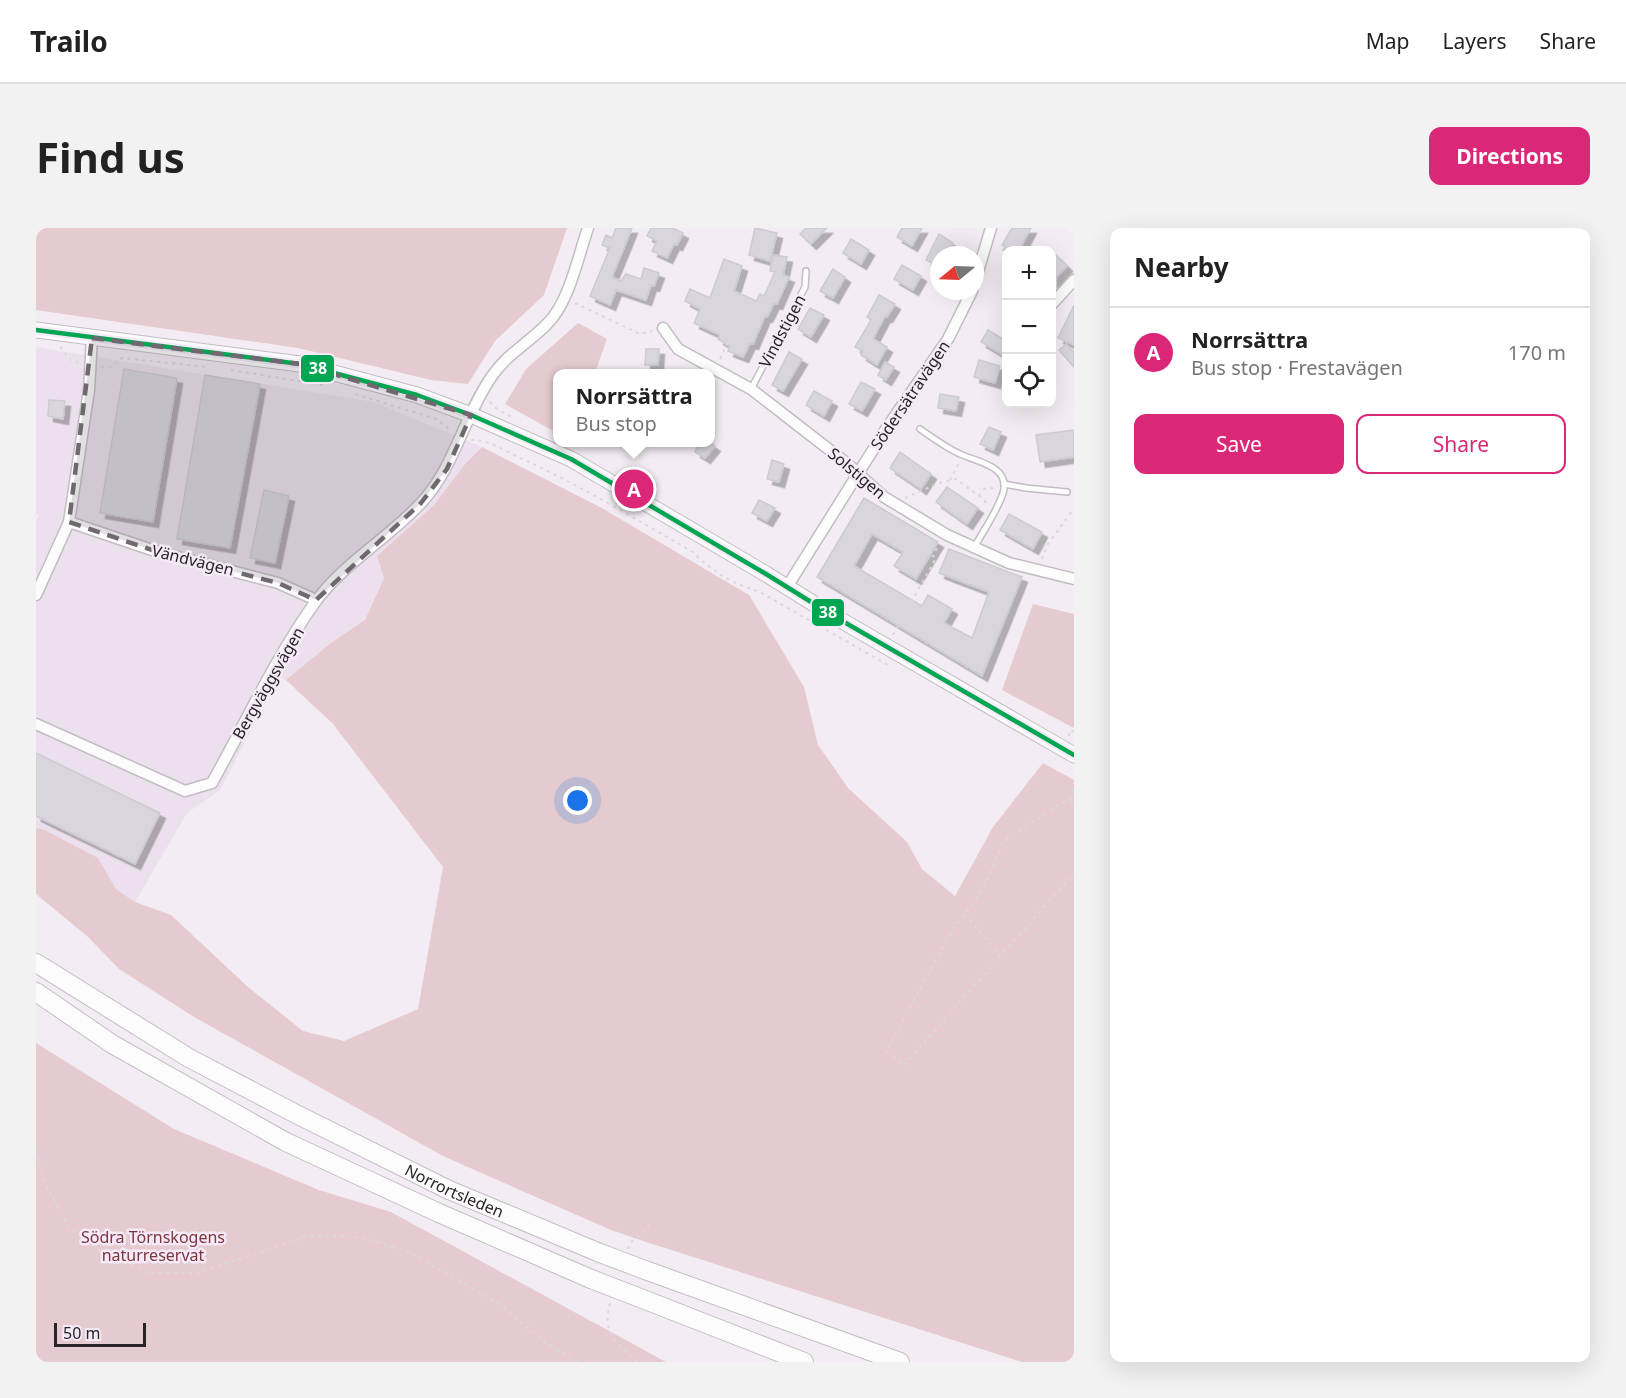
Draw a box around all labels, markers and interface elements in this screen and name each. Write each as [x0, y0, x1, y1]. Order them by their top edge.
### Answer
text: Trailo [30, 22, 108, 60]
text: Map [1366, 27, 1410, 55]
text: Layers [1443, 27, 1507, 55]
text: Share [1540, 27, 1596, 55]
button: Directions [1429, 127, 1590, 185]
text: Find us [36, 128, 185, 185]
north arrow [930, 246, 984, 300]
map controls [1002, 246, 1056, 408]
button: + [1002, 246, 1056, 300]
text: Nearby [1134, 249, 1229, 285]
street label: Vindstigen [754, 291, 810, 371]
button: − [1002, 300, 1056, 354]
text: Norrsättra [1191, 324, 1308, 354]
street label: Södersätravägen [865, 336, 955, 454]
text: A [1147, 339, 1160, 366]
text: 170 m [1508, 339, 1566, 366]
line badge: 38 [300, 354, 335, 383]
button: locate [1002, 354, 1056, 408]
text: Bus stop · Frestavägen [1191, 354, 1403, 381]
text: 38 [309, 357, 327, 379]
popup [553, 369, 715, 447]
text: Norrsättra [575, 380, 693, 410]
text: Bus stop [575, 410, 657, 437]
button: Save [1134, 414, 1344, 474]
button: Share [1356, 414, 1566, 474]
street label: Solstigen [824, 442, 890, 504]
pin: A [614, 466, 654, 512]
street label: Vändvägen [150, 539, 236, 581]
line badge: 38 [811, 598, 845, 627]
text: 38 [819, 601, 837, 623]
street label: Bergväggsvägen [227, 623, 309, 743]
your location [563, 786, 592, 815]
street label: Norrortsleden [401, 1159, 507, 1223]
park label: Södra Törnskogens naturreservat [81, 1226, 225, 1266]
scale bar [54, 1320, 146, 1348]
text: 50 m [63, 1322, 100, 1344]

